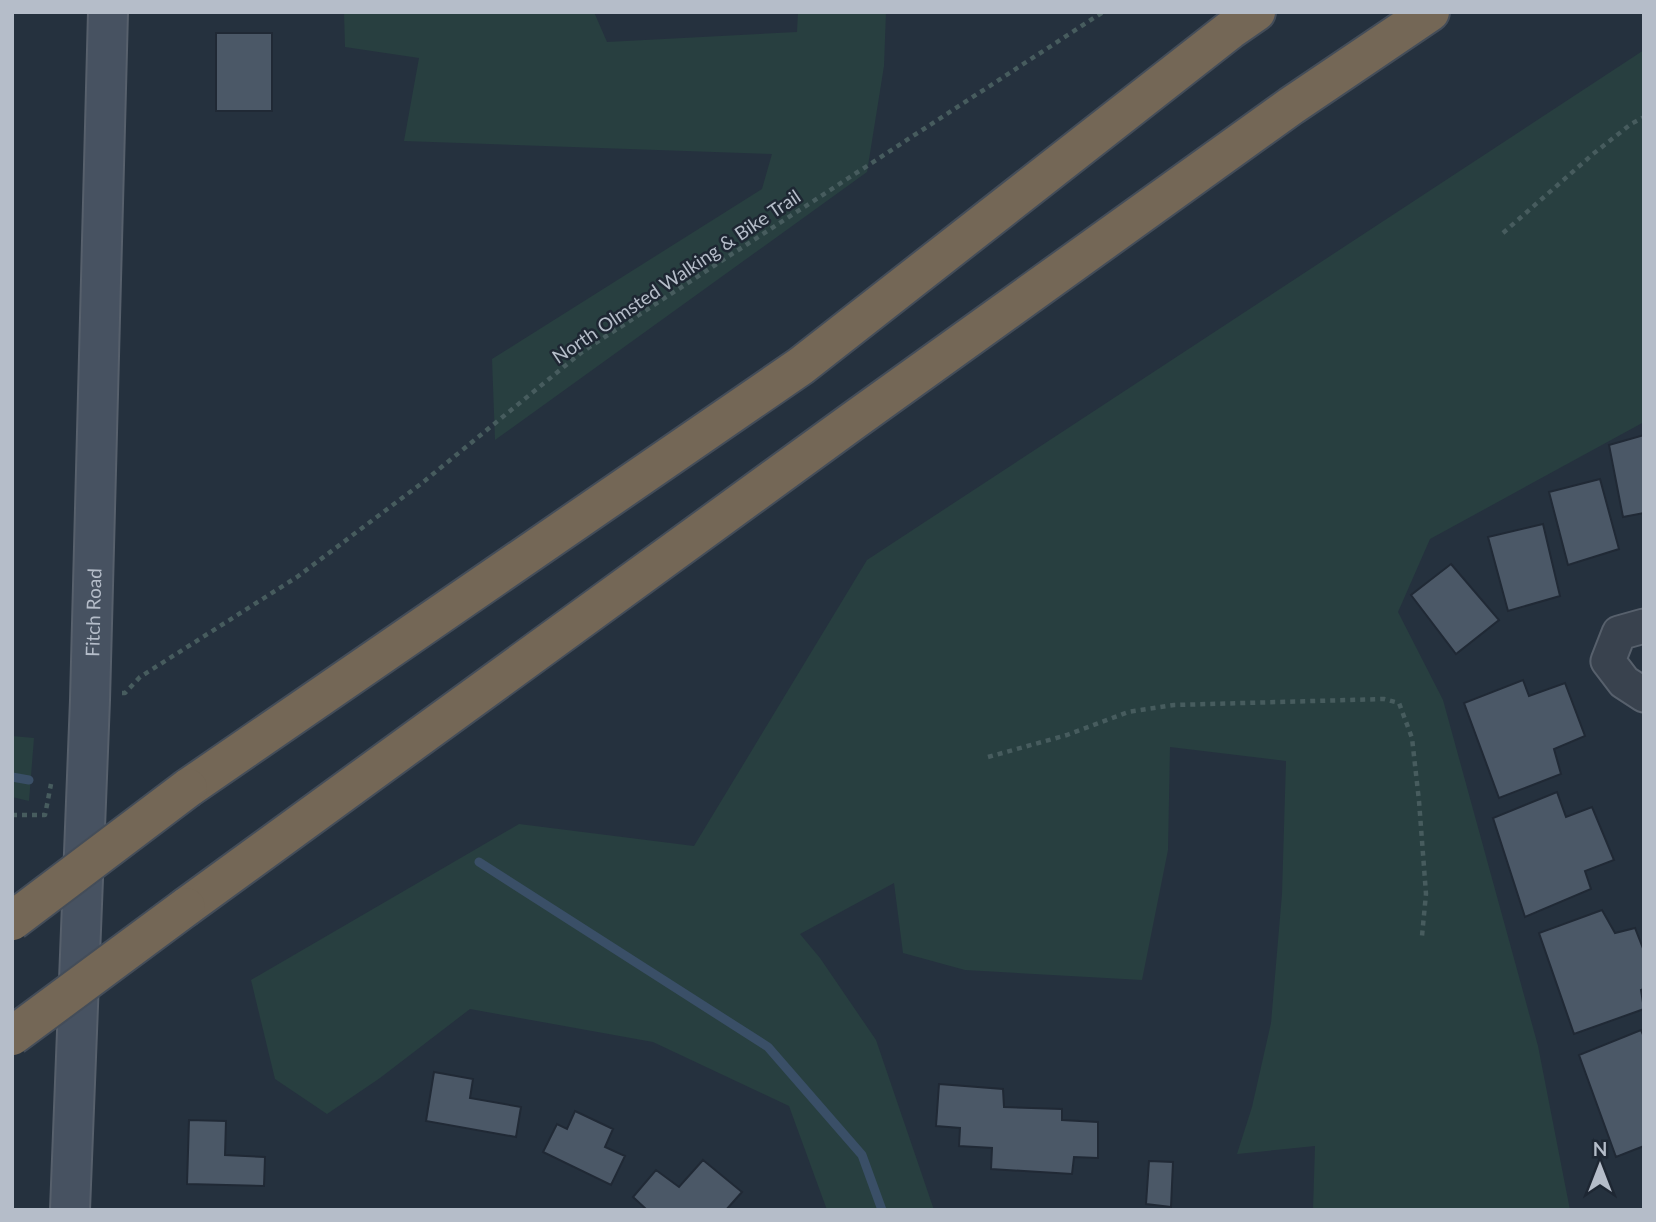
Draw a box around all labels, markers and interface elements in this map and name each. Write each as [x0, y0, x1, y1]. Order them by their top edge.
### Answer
street label: North Olmsted Walking & Bike Trail [547, 184, 805, 368]
street label: Fitch Road [80, 568, 105, 657]
north arrow [1565, 1131, 1635, 1201]
text: N [1593, 1137, 1607, 1160]

